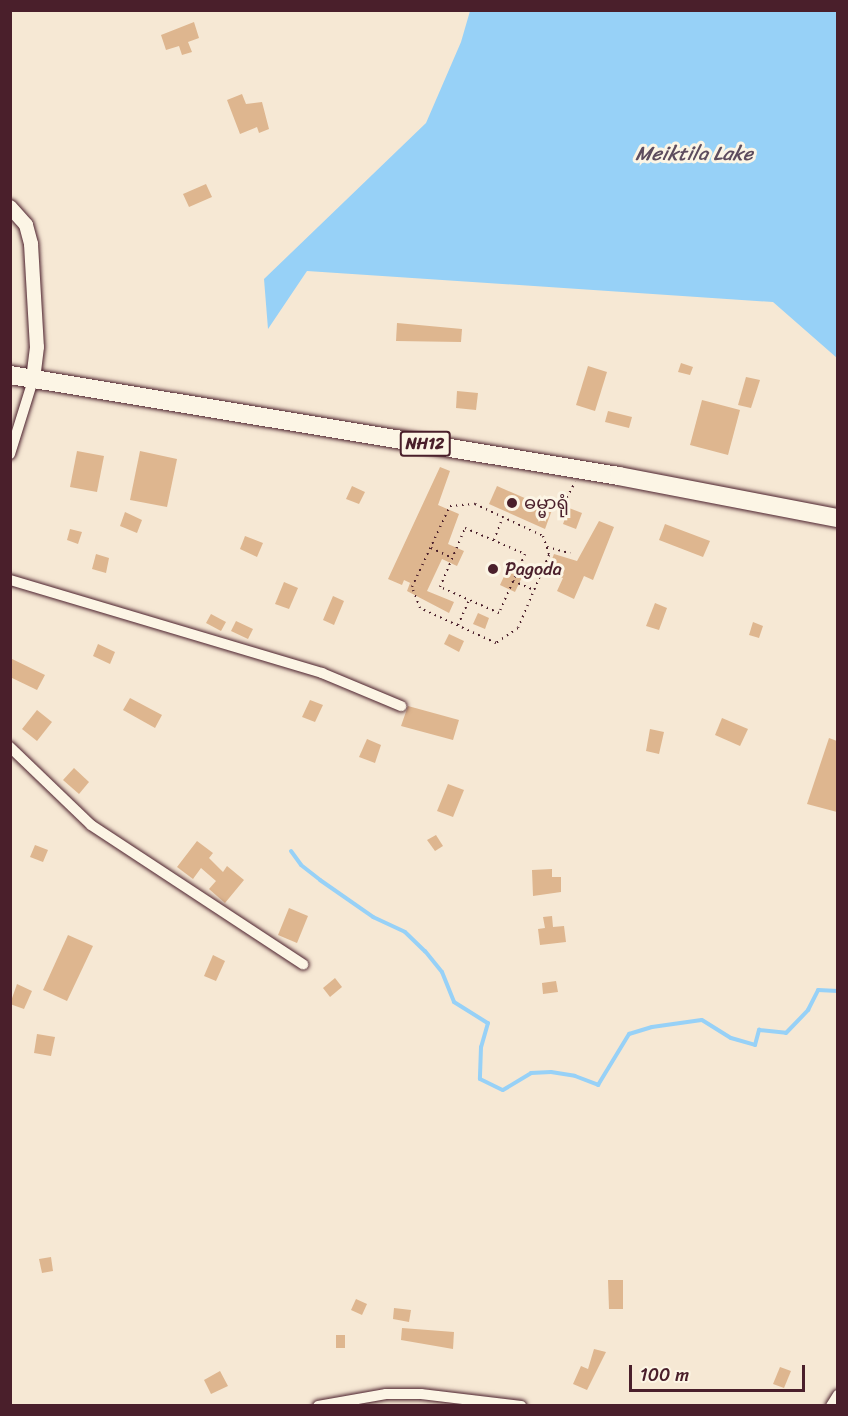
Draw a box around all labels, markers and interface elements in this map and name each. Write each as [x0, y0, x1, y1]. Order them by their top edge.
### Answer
water label: Meiktila Lake [635, 141, 753, 165]
road number: NH12 [400, 431, 450, 457]
place label: ဓမ္မာရုံ [524, 492, 569, 514]
marker: ဓမ္မာရုံ [505, 496, 519, 510]
place label: Pagoda [505, 558, 562, 580]
marker: Pagoda [486, 562, 500, 576]
scale bar [632, 1353, 808, 1391]
text: 100 m [640, 1359, 689, 1391]

